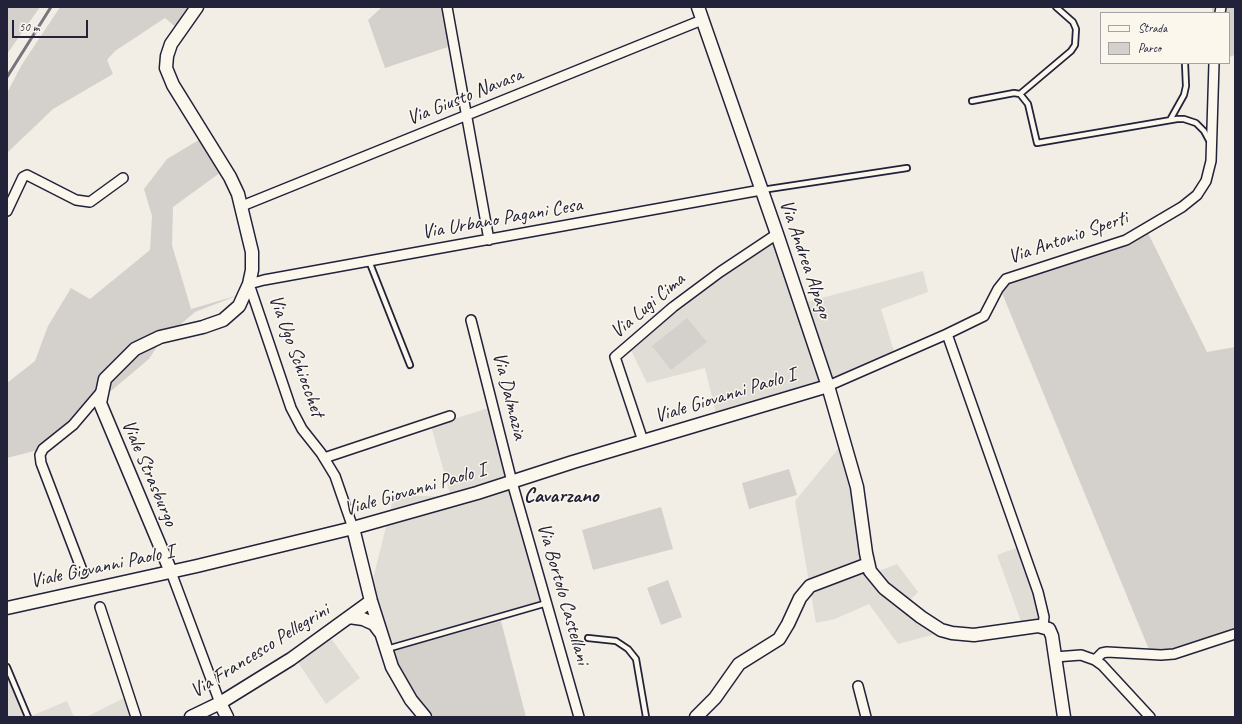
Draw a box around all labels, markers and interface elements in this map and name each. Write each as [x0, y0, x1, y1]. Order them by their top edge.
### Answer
scale bar [14, 12, 90, 38]
legend [1100, 12, 1230, 64]
text: 50 m [19, 19, 39, 35]
text: Strada [1138, 20, 1167, 36]
text: Parco [1138, 40, 1161, 56]
street label: Via Giusto Navasa [404, 63, 526, 131]
street label: Via Urbano Pagani Cesa [420, 193, 584, 245]
street label: Via Andrea Alpago [774, 197, 836, 321]
street label: Via Antonio Sperti [1005, 206, 1131, 270]
street label: Via Lugi Cima [606, 268, 690, 344]
street label: Via Ugo Schiocchet [263, 292, 329, 420]
street label: Via Dalmazia [487, 350, 531, 442]
street label: Viale Giovanni Paolo I [652, 363, 798, 429]
street label: Viale Strasburgo [116, 416, 182, 530]
street label: Viale Giovanni Paolo I [342, 458, 488, 522]
district label: Cavarzano [524, 483, 598, 509]
street label: Via Bortolo Castellani [531, 521, 595, 667]
street label: Viale Giovanni Paolo I [28, 540, 176, 594]
street label: Via Francesco Pellegrini [186, 599, 334, 703]

